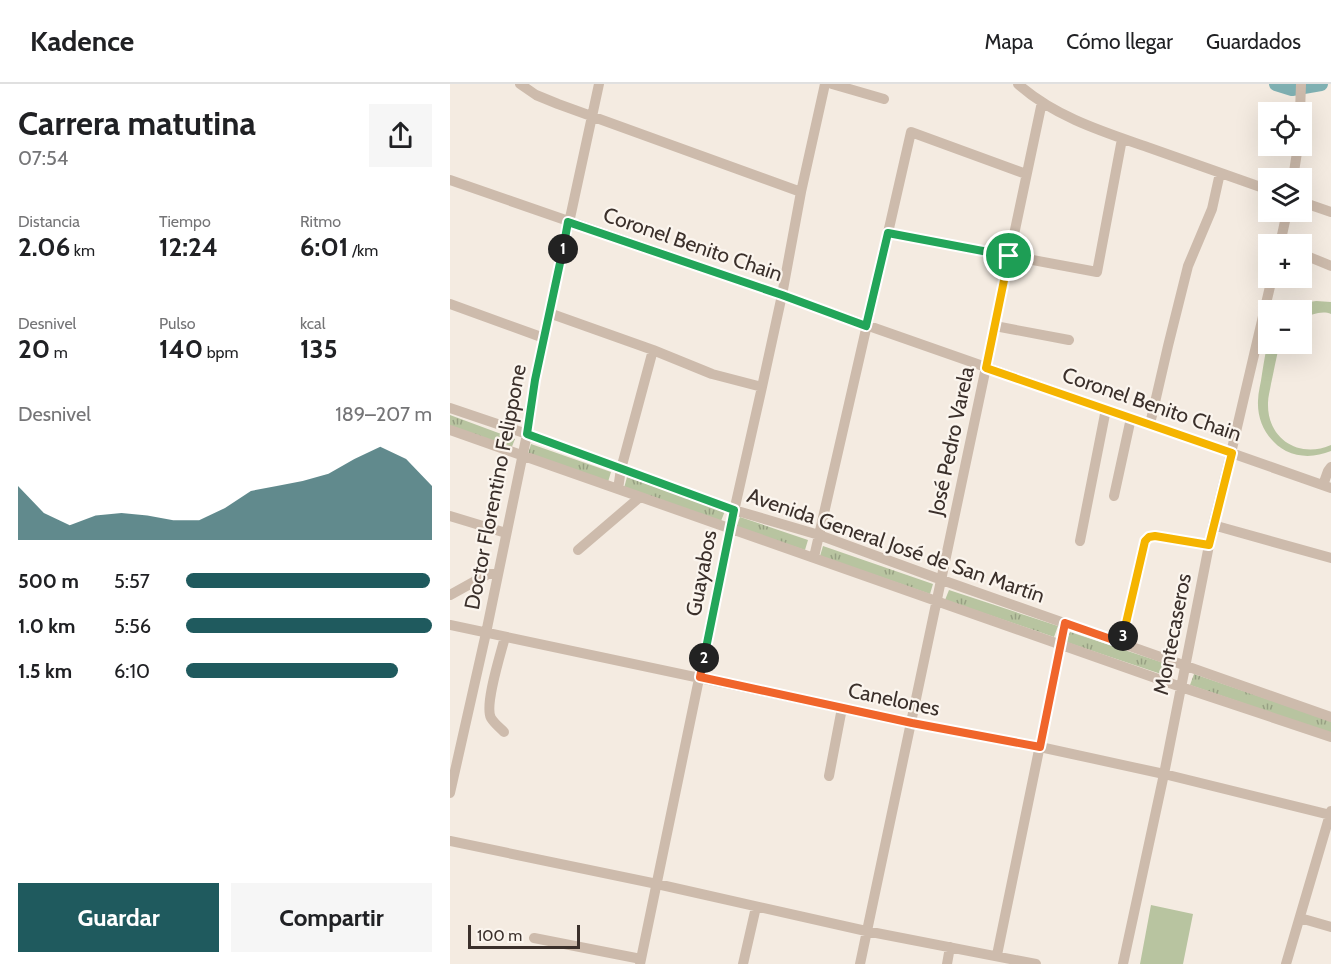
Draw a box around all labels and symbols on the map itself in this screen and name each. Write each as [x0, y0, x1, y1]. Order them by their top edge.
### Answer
street label: Coronel Benito Chain [600, 202, 786, 286]
pin [983, 230, 1034, 281]
pin: 1 [548, 234, 578, 264]
street label: Doctor Florentino Felippone [459, 362, 531, 612]
street label: Coronel Benito Chain [1059, 362, 1245, 446]
street label: José Pedro Varela [923, 364, 979, 519]
street label: Avenida General José de San Martín [744, 482, 1048, 608]
street label: Guayabos [680, 528, 722, 618]
street label: Montecaseros [1148, 571, 1196, 697]
pin: 3 [1108, 621, 1138, 651]
pin: 2 [689, 643, 719, 673]
street label: Canelones [846, 677, 942, 721]
scale bar [468, 922, 580, 950]

